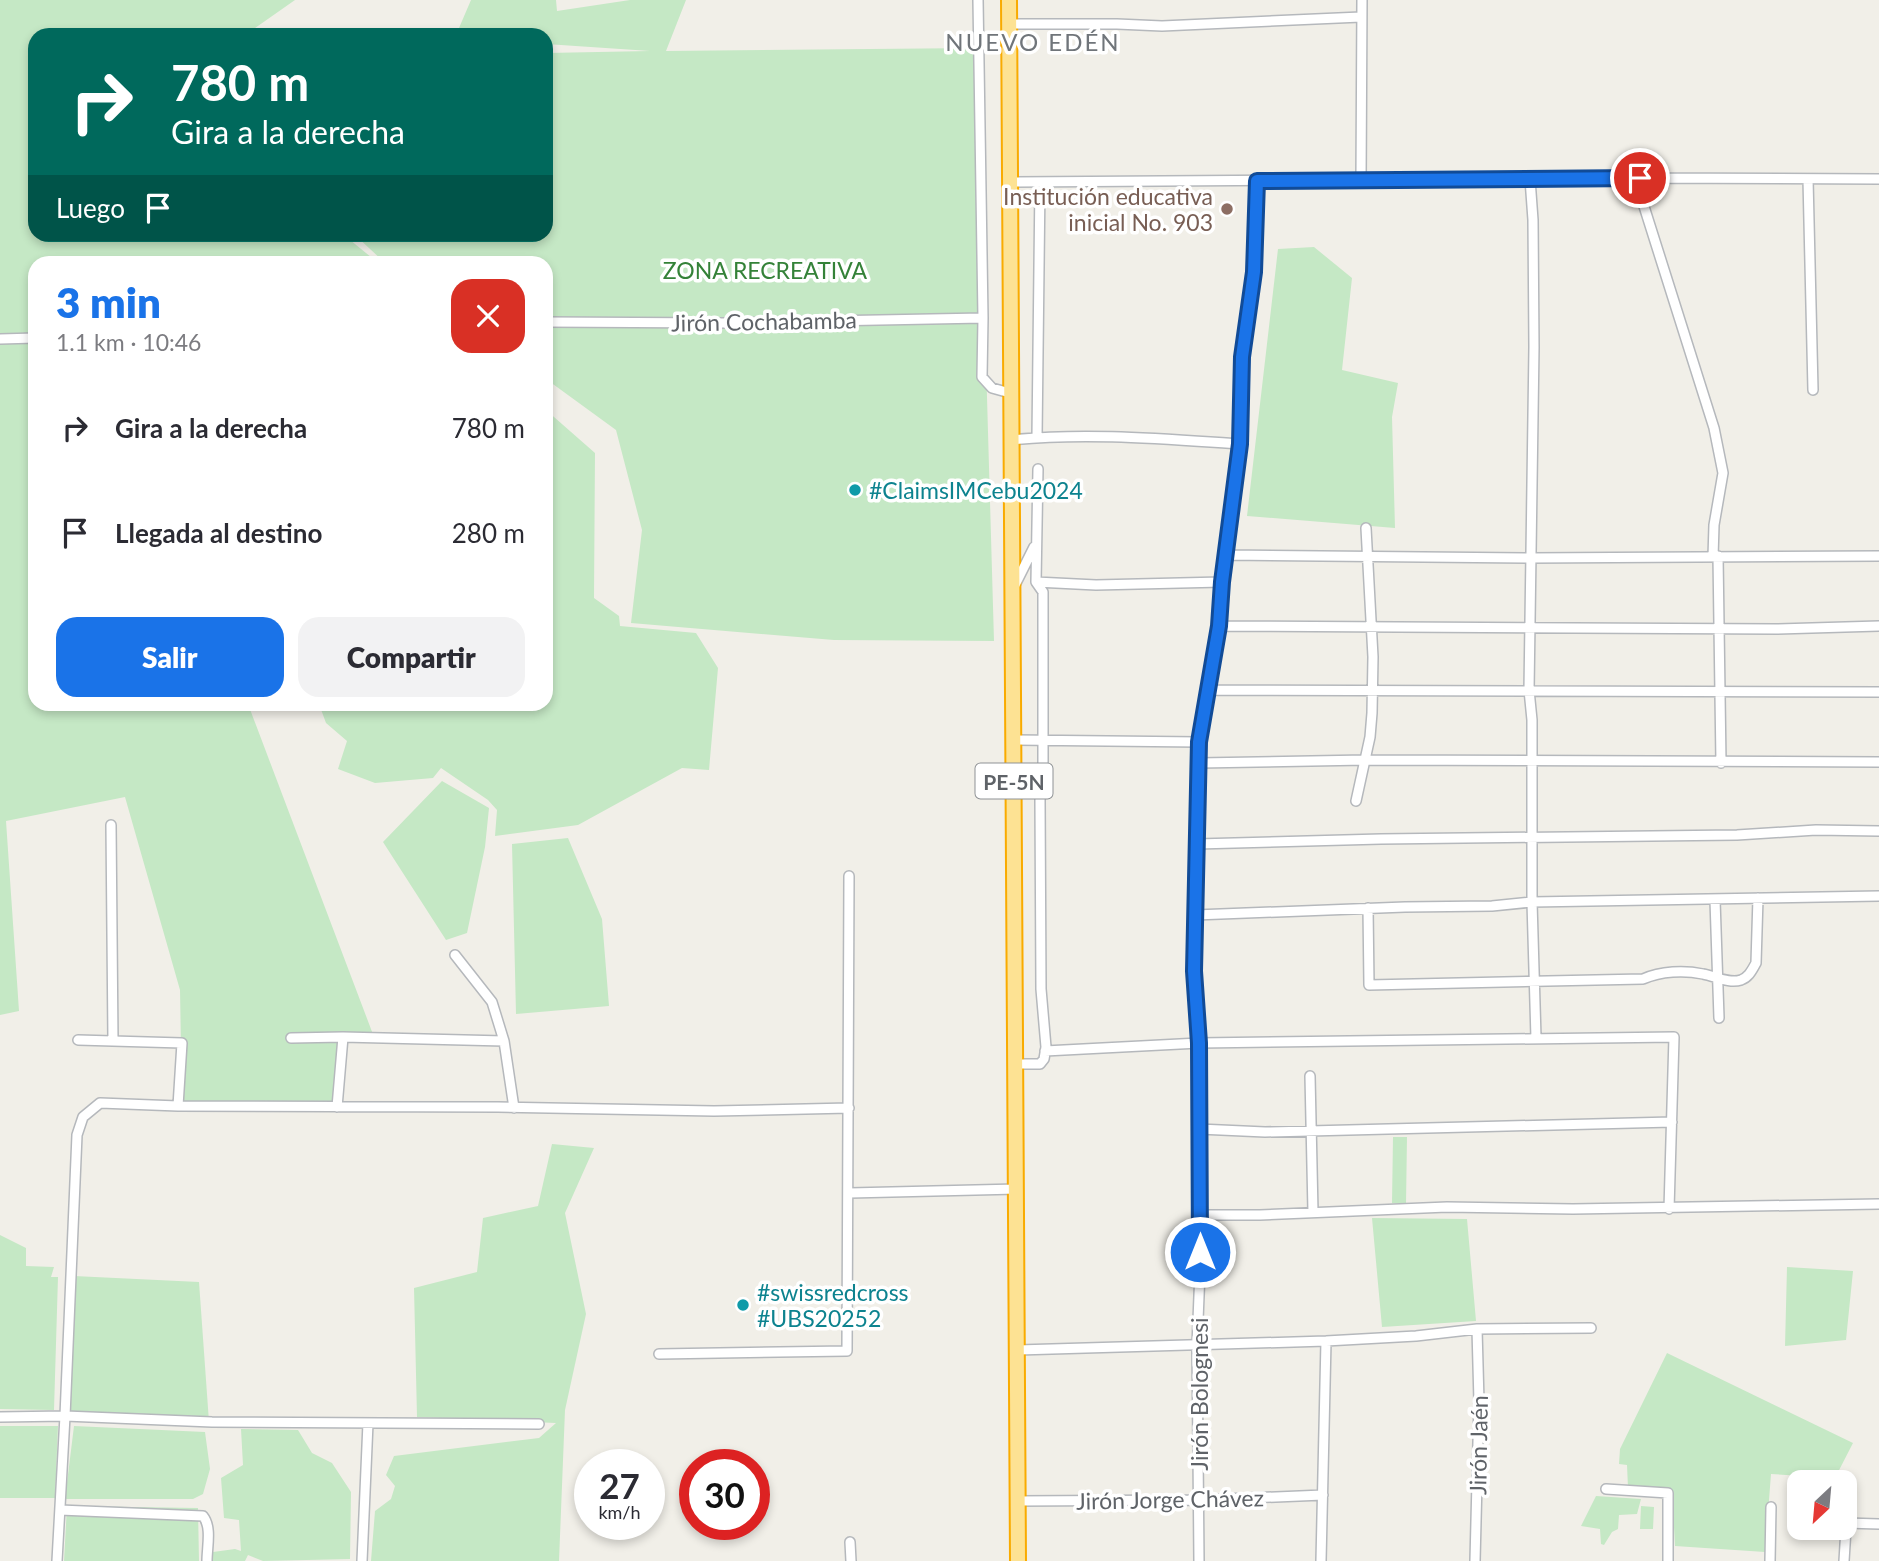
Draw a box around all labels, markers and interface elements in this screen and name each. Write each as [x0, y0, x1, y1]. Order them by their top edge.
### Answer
district label: NUEVO EDÉN [945, 27, 1121, 56]
text: 780 m [171, 53, 309, 111]
icon: right [56, 56, 147, 147]
text: Gira a la derecha [171, 112, 405, 151]
pin [1610, 148, 1670, 208]
icon: arrive [1621, 159, 1659, 197]
place label: Institución educativa inicial No. 903 [1003, 182, 1213, 236]
icon: arrive [139, 189, 177, 227]
text: Luego [56, 192, 125, 224]
marker: Institución educativa inicial No. 903 [1219, 201, 1235, 217]
park label: ZONA RECREATIVA [663, 256, 868, 284]
text: 3 min [56, 277, 161, 327]
button: close [451, 279, 525, 353]
street label: Jirón Cochabamba [671, 305, 857, 337]
text: 1.1 km · 10:46 [56, 328, 201, 356]
icon: right [56, 409, 94, 447]
text: Gira a la derecha [115, 412, 307, 444]
text: 780 m [452, 412, 525, 444]
place label: #ClaimsIMCebu2024 [869, 476, 1083, 504]
marker: #ClaimsIMCebu2024 [847, 482, 863, 498]
icon: arrive [56, 514, 94, 552]
text: Llegada al destino [115, 517, 322, 549]
text: 280 m [452, 517, 525, 549]
button: Salir [56, 617, 284, 697]
button: Compartir [298, 617, 525, 697]
road number: PE-5N [976, 764, 1052, 798]
position arrow [1163, 1215, 1237, 1289]
place label: #swissredcross #UBS20252 [757, 1278, 909, 1332]
marker: #swissredcross #UBS20252 [735, 1297, 751, 1313]
street label: Jirón Bolognesi [1185, 1317, 1213, 1471]
street label: Jirón Jaén [1463, 1395, 1493, 1495]
speed limit sign: 30 [679, 1449, 770, 1540]
text: 27 [599, 1464, 640, 1506]
north arrow [1787, 1470, 1857, 1540]
map controls [1787, 1470, 1857, 1540]
street label: Jirón Jorge Chávez [1076, 1483, 1264, 1515]
text: km/h [598, 1501, 641, 1523]

